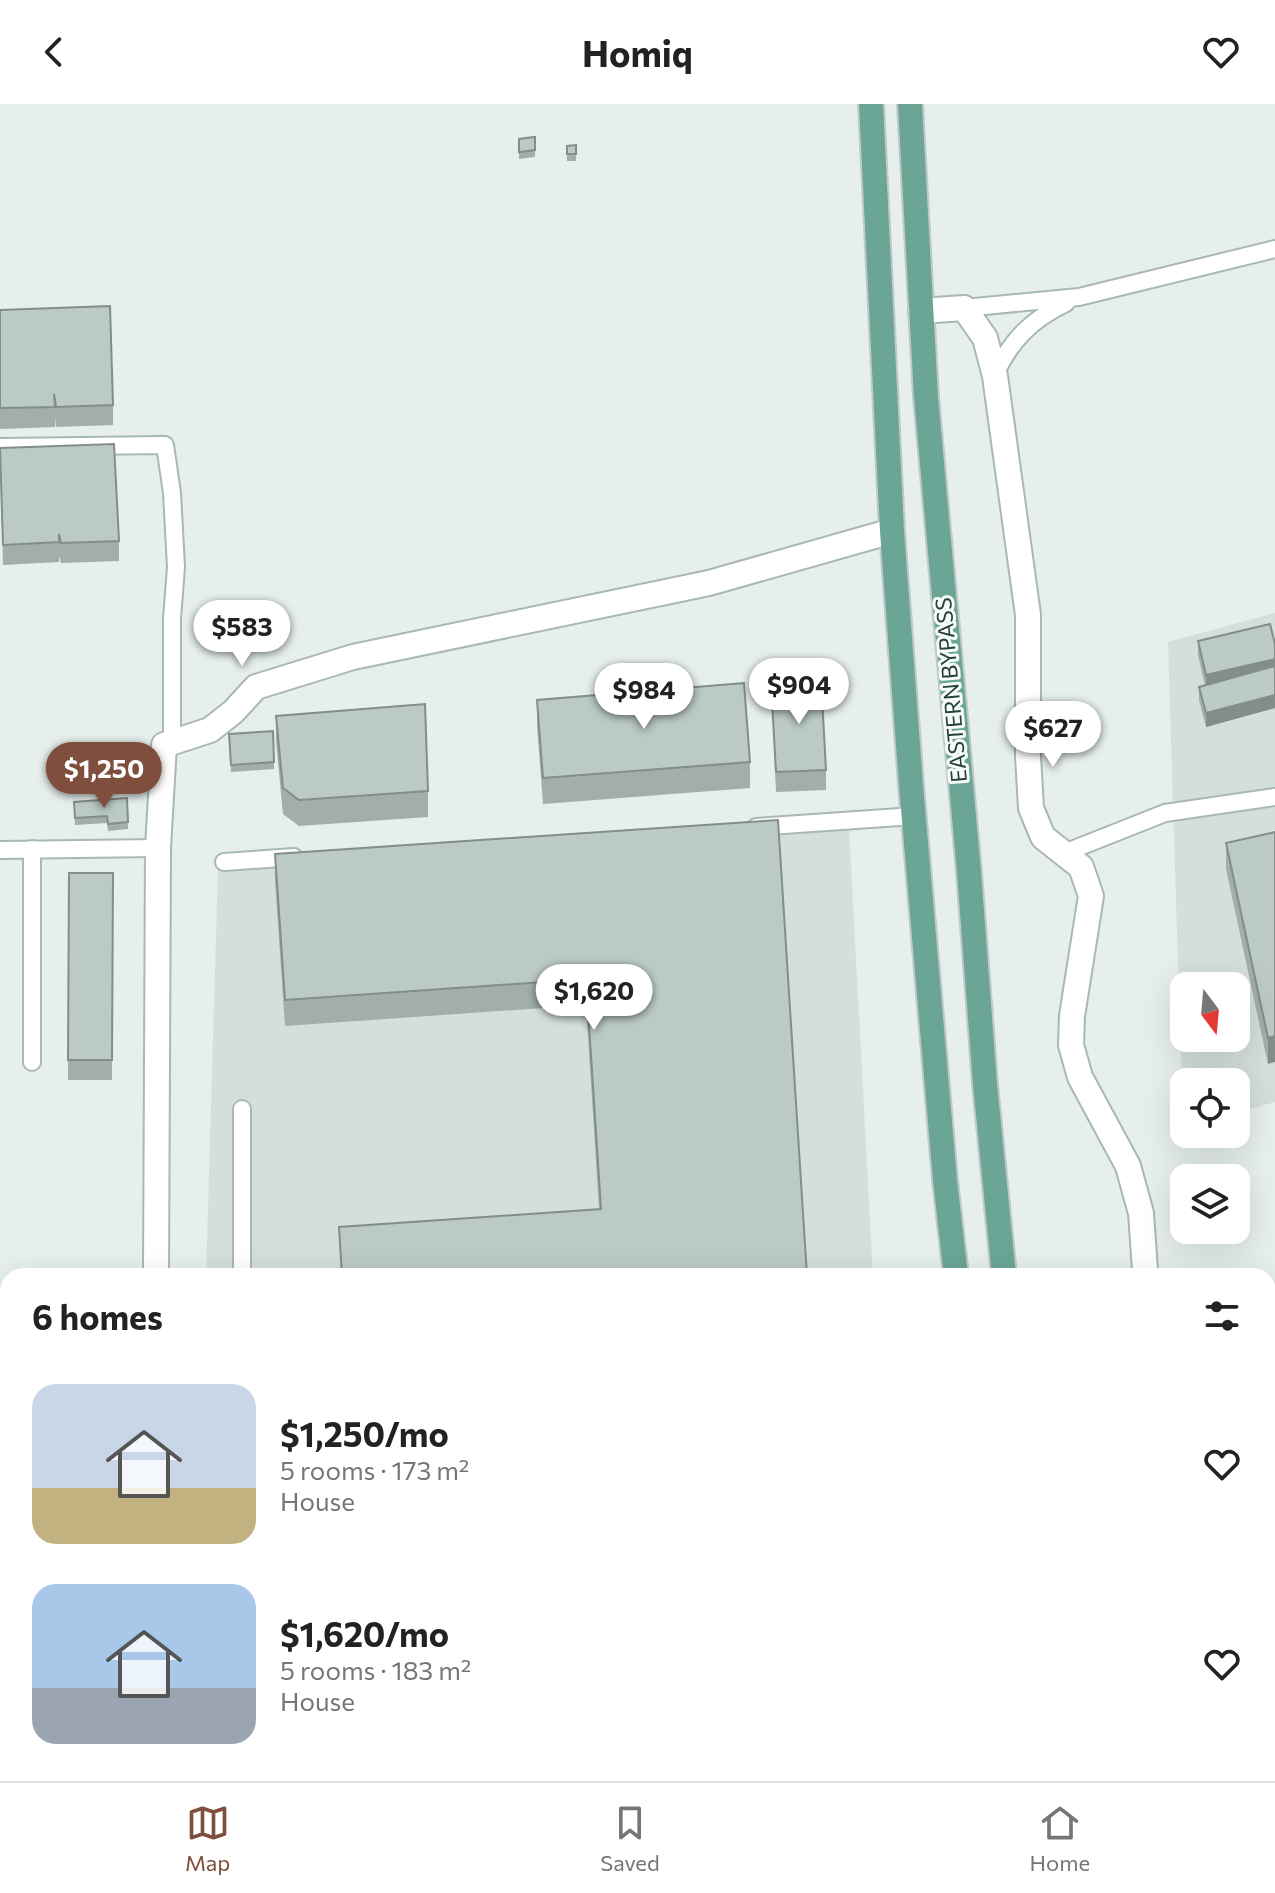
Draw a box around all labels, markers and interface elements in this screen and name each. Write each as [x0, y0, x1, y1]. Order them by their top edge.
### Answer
icon: back [32, 30, 76, 74]
text: Homiq [582, 30, 693, 74]
icon: heart [1199, 30, 1243, 74]
street label: EASTERN BYPASS [929, 596, 972, 784]
pin: $583 [195, 600, 289, 668]
text: $583 [211, 610, 273, 641]
pin: $904 [752, 658, 846, 726]
pin: $984 [597, 663, 691, 731]
text: $904 [767, 668, 831, 699]
text: $984 [612, 673, 676, 704]
pin: $627 [1006, 701, 1100, 769]
text: $627 [1023, 711, 1083, 742]
pin: $1,250 [39, 742, 169, 810]
text: $1,250 [64, 752, 144, 783]
pin: $1,620 [529, 964, 659, 1032]
north arrow [1170, 972, 1250, 1052]
map controls [1170, 972, 1250, 1244]
text: $1,620 [554, 974, 634, 1005]
button: locate [1170, 1068, 1250, 1148]
button: layers [1170, 1164, 1250, 1244]
icon: filters [1200, 1294, 1244, 1338]
text: 6 homes [32, 1295, 163, 1337]
text: $1,250/mo [280, 1412, 449, 1454]
icon: home [96, 1416, 192, 1512]
icon: heart [1200, 1442, 1244, 1486]
text: 5 rooms · 173 m² [280, 1454, 469, 1485]
text: House [280, 1485, 355, 1516]
text: $1,620/mo [280, 1612, 449, 1654]
icon: home [96, 1616, 192, 1712]
icon: heart [1200, 1642, 1244, 1686]
text: 5 rooms · 183 m² [280, 1654, 471, 1685]
text: House [280, 1685, 355, 1716]
tab: Map [185, 1801, 230, 1876]
tab: Saved [600, 1801, 660, 1876]
tab: Home [1030, 1801, 1090, 1876]

